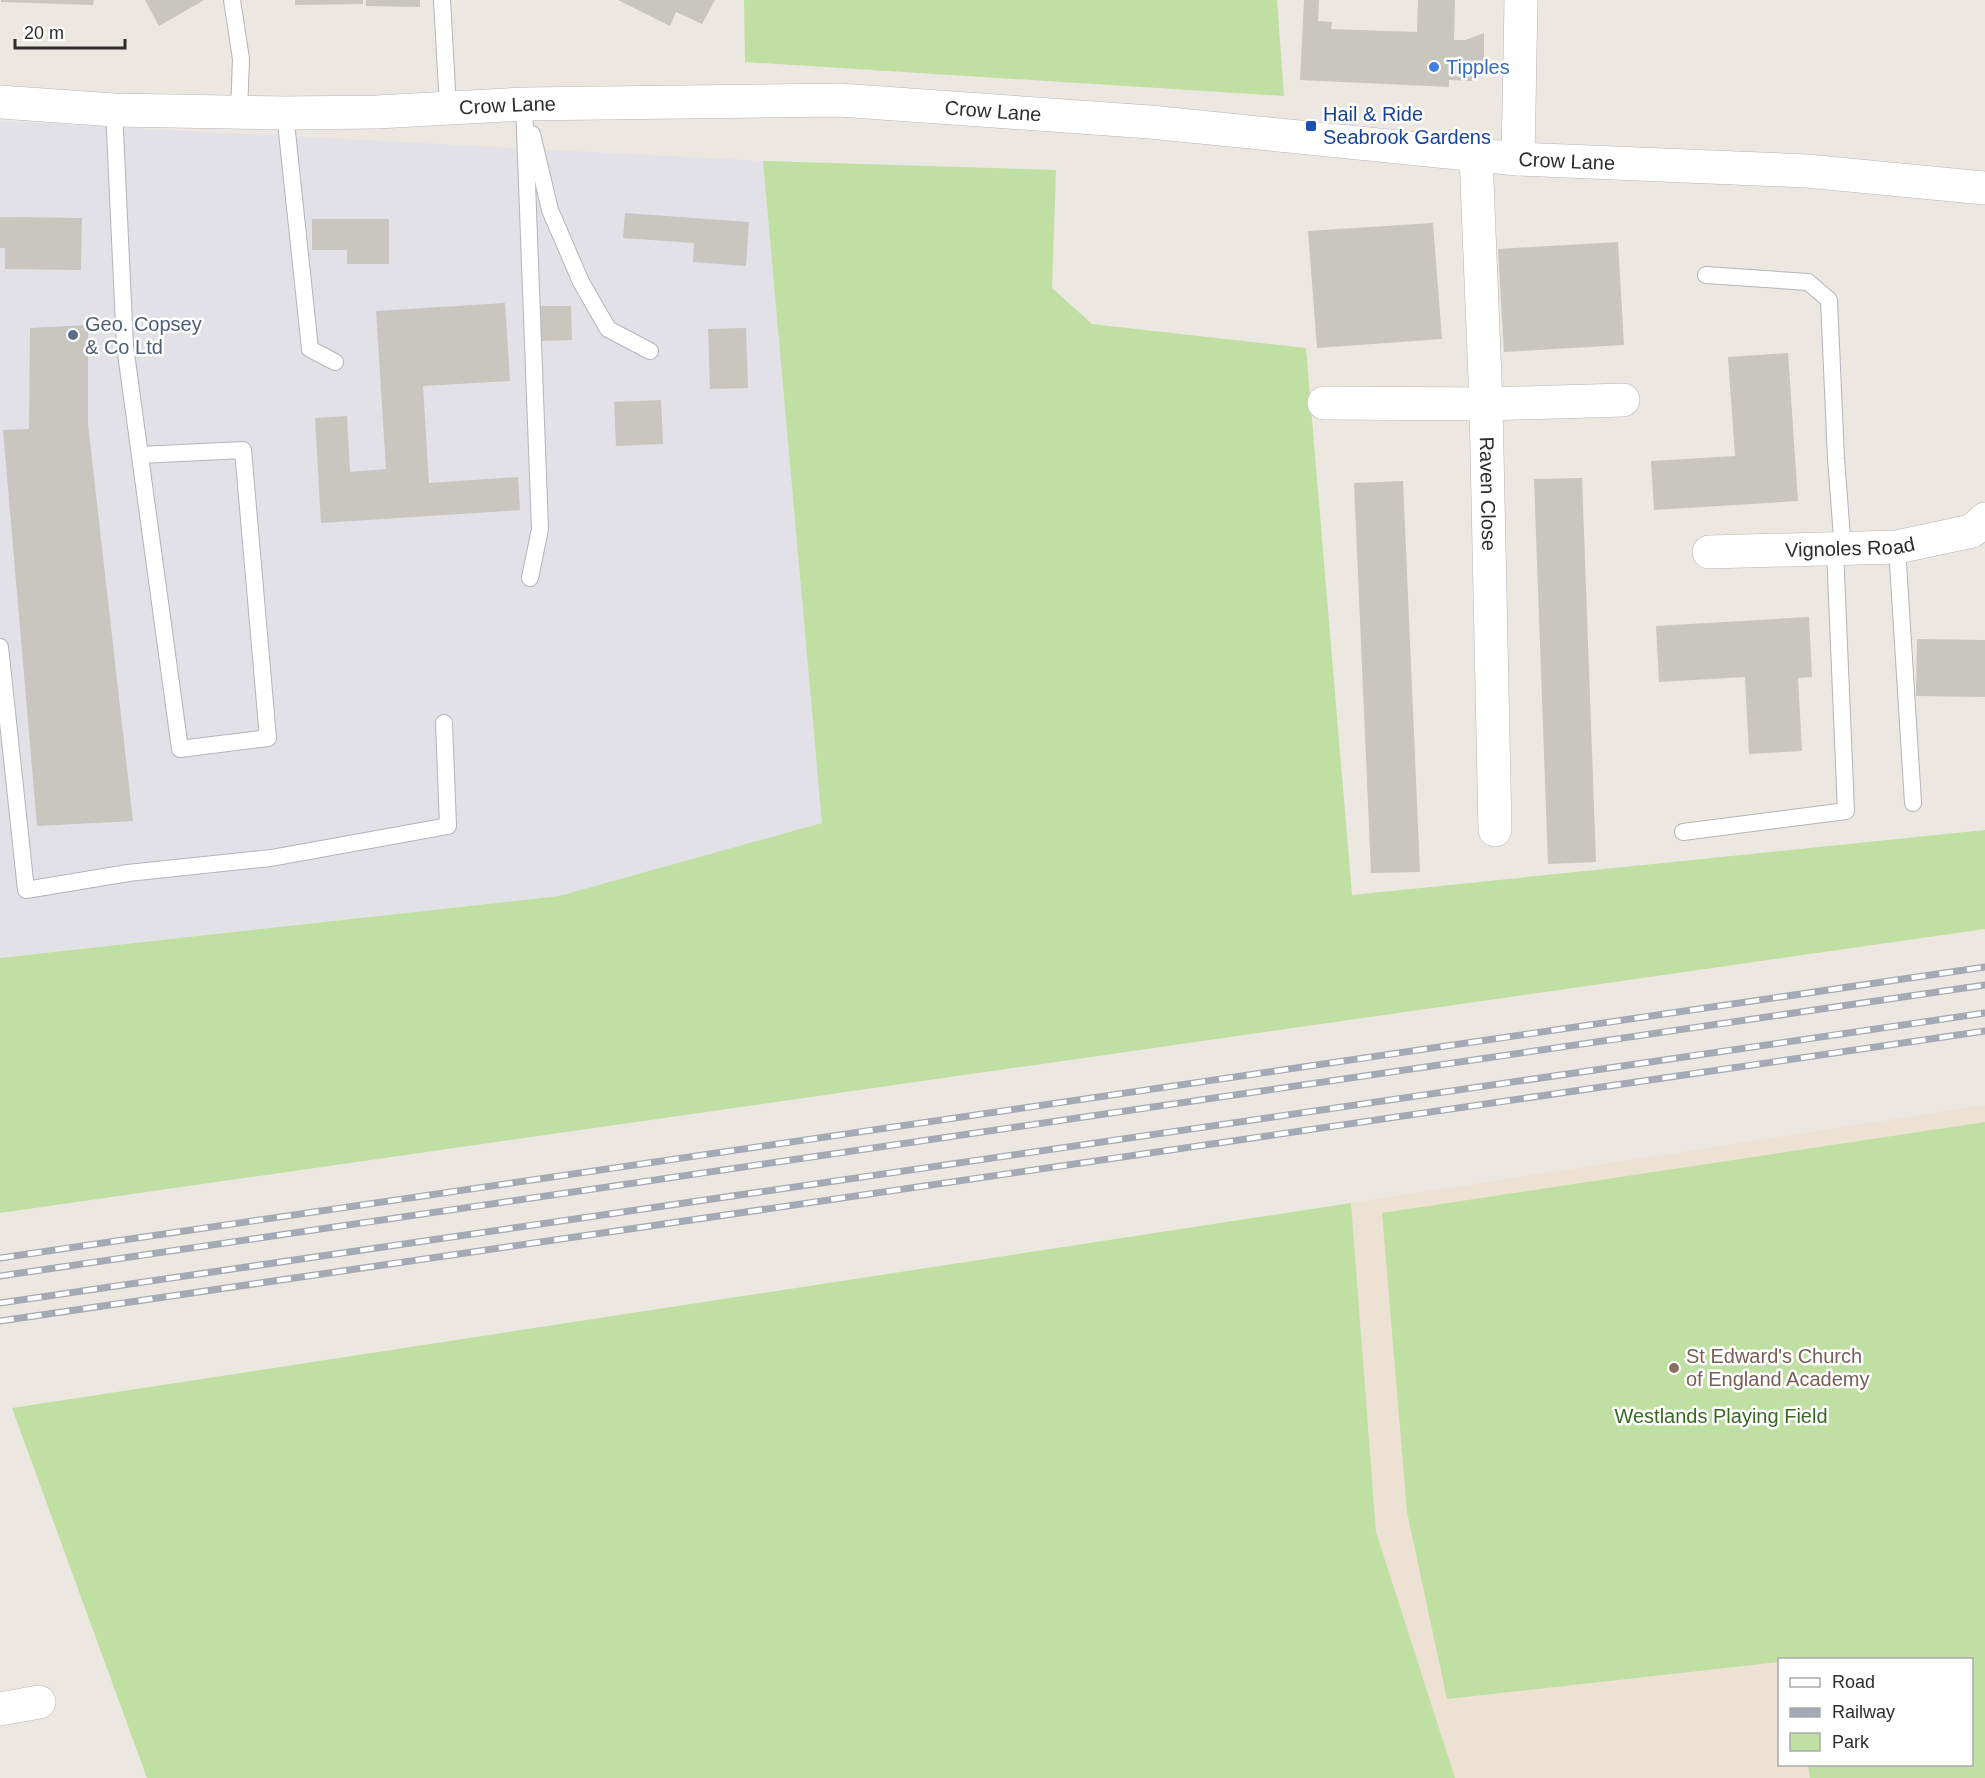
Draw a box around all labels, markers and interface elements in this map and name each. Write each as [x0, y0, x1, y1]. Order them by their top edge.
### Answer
scale bar [15, 12, 124, 50]
text: 20 m [24, 23, 64, 43]
place label: Tipples [1446, 56, 1510, 78]
marker: Tipples [1427, 60, 1441, 74]
street label: Crow Lane [459, 93, 556, 119]
street label: Crow Lane [944, 97, 1042, 125]
place label: Hail & Ride Seabrook Gardens [1323, 103, 1491, 148]
marker: Hail & Ride Seabrook Gardens [1304, 119, 1318, 133]
street label: Crow Lane [1518, 148, 1616, 174]
place label: Geo. Copsey & Co Ltd [85, 313, 202, 358]
marker: Geo. Copsey & Co Ltd [66, 328, 80, 342]
street label: Raven Close [1476, 436, 1500, 551]
street label: Vignoles Road [1785, 533, 1917, 561]
place label: St Edward's Church of England Academy [1686, 1345, 1869, 1390]
marker: St Edward's Church of England Academy [1667, 1361, 1681, 1375]
park label: Westlands Playing Field [1614, 1405, 1828, 1427]
legend [1778, 1658, 1973, 1766]
text: Road [1832, 1672, 1875, 1692]
text: Railway [1832, 1702, 1895, 1722]
text: Park [1832, 1732, 1870, 1752]

